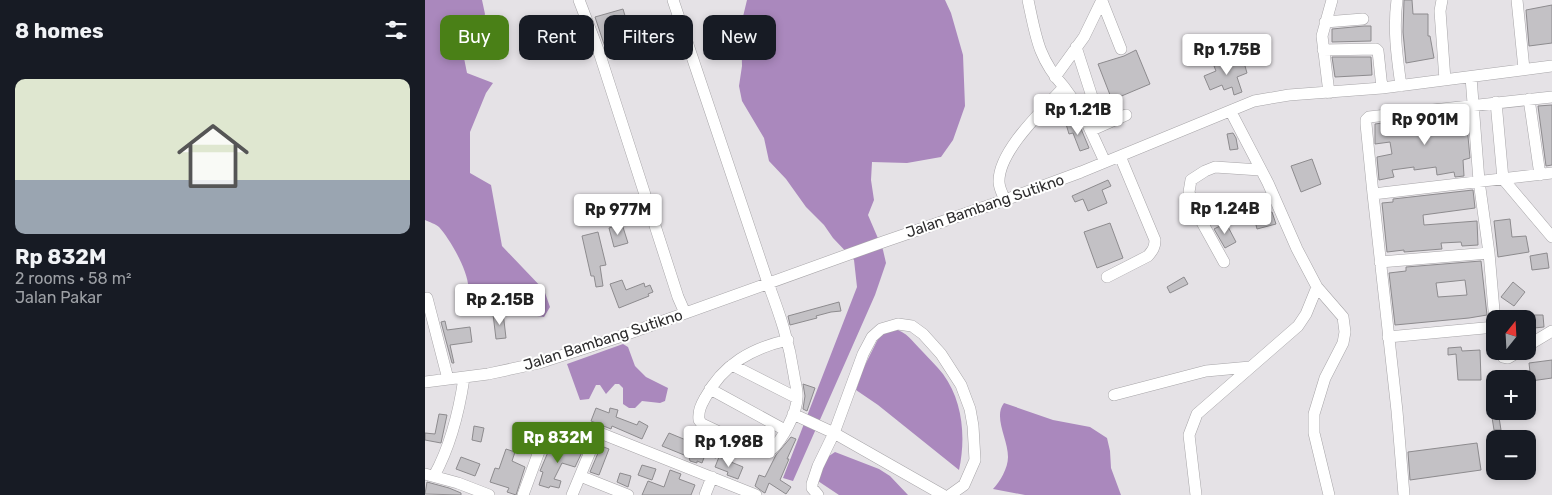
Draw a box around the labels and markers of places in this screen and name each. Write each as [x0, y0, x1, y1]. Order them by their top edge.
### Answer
pin: Rp 1.75B [1175, 34, 1279, 76]
pin: Rp 1.21B [1026, 94, 1130, 136]
pin: Rp 901M [1379, 104, 1471, 146]
pin: Rp 1.24B [1173, 192, 1277, 235]
pin: Rp 977M [572, 194, 664, 236]
pin: Rp 2.15B [448, 284, 552, 326]
pin: Rp 832M [512, 422, 604, 464]
pin: Rp 1.98B [677, 426, 781, 468]

